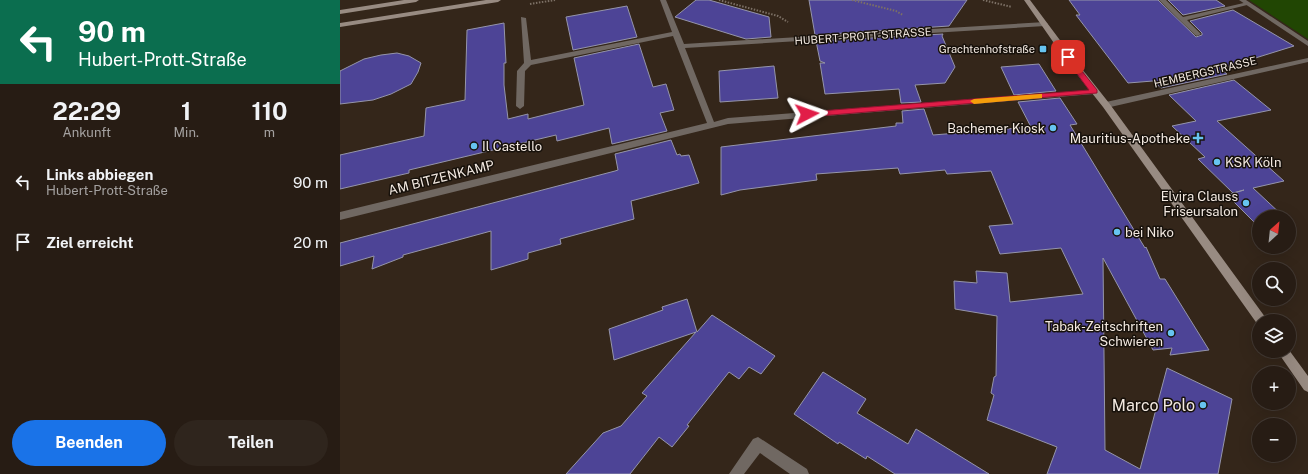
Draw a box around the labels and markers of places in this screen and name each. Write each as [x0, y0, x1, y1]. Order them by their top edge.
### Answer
pin [1051, 40, 1085, 74]
place label: Grachtenhofstraße [939, 43, 1035, 55]
marker: Grachtenhofstraße [1038, 44, 1048, 54]
place label: Bachemer Kiosk [947, 121, 1045, 136]
marker: Bachemer Kiosk [1048, 123, 1058, 133]
place label: Mauritius-Apotheke [1070, 131, 1190, 146]
marker: Mauritius-Apotheke [1193, 133, 1203, 143]
place label: Il Castello [482, 139, 542, 154]
marker: Il Castello [469, 141, 479, 151]
place label: KSK Köln [1225, 155, 1281, 170]
marker: KSK Köln [1212, 157, 1222, 167]
place label: Elvira Clauss Friseursalon [1161, 189, 1238, 219]
marker: Elvira Clauss Friseursalon [1241, 198, 1251, 208]
place label: bei Niko [1125, 225, 1174, 240]
marker: bei Niko [1112, 227, 1122, 237]
place label: Tabak-Zeitschriften Schwieren [1045, 319, 1163, 349]
marker: Tabak-Zeitschriften Schwieren [1166, 328, 1176, 338]
place label: Marco Polo [1112, 396, 1195, 415]
marker: Marco Polo [1198, 400, 1208, 410]

